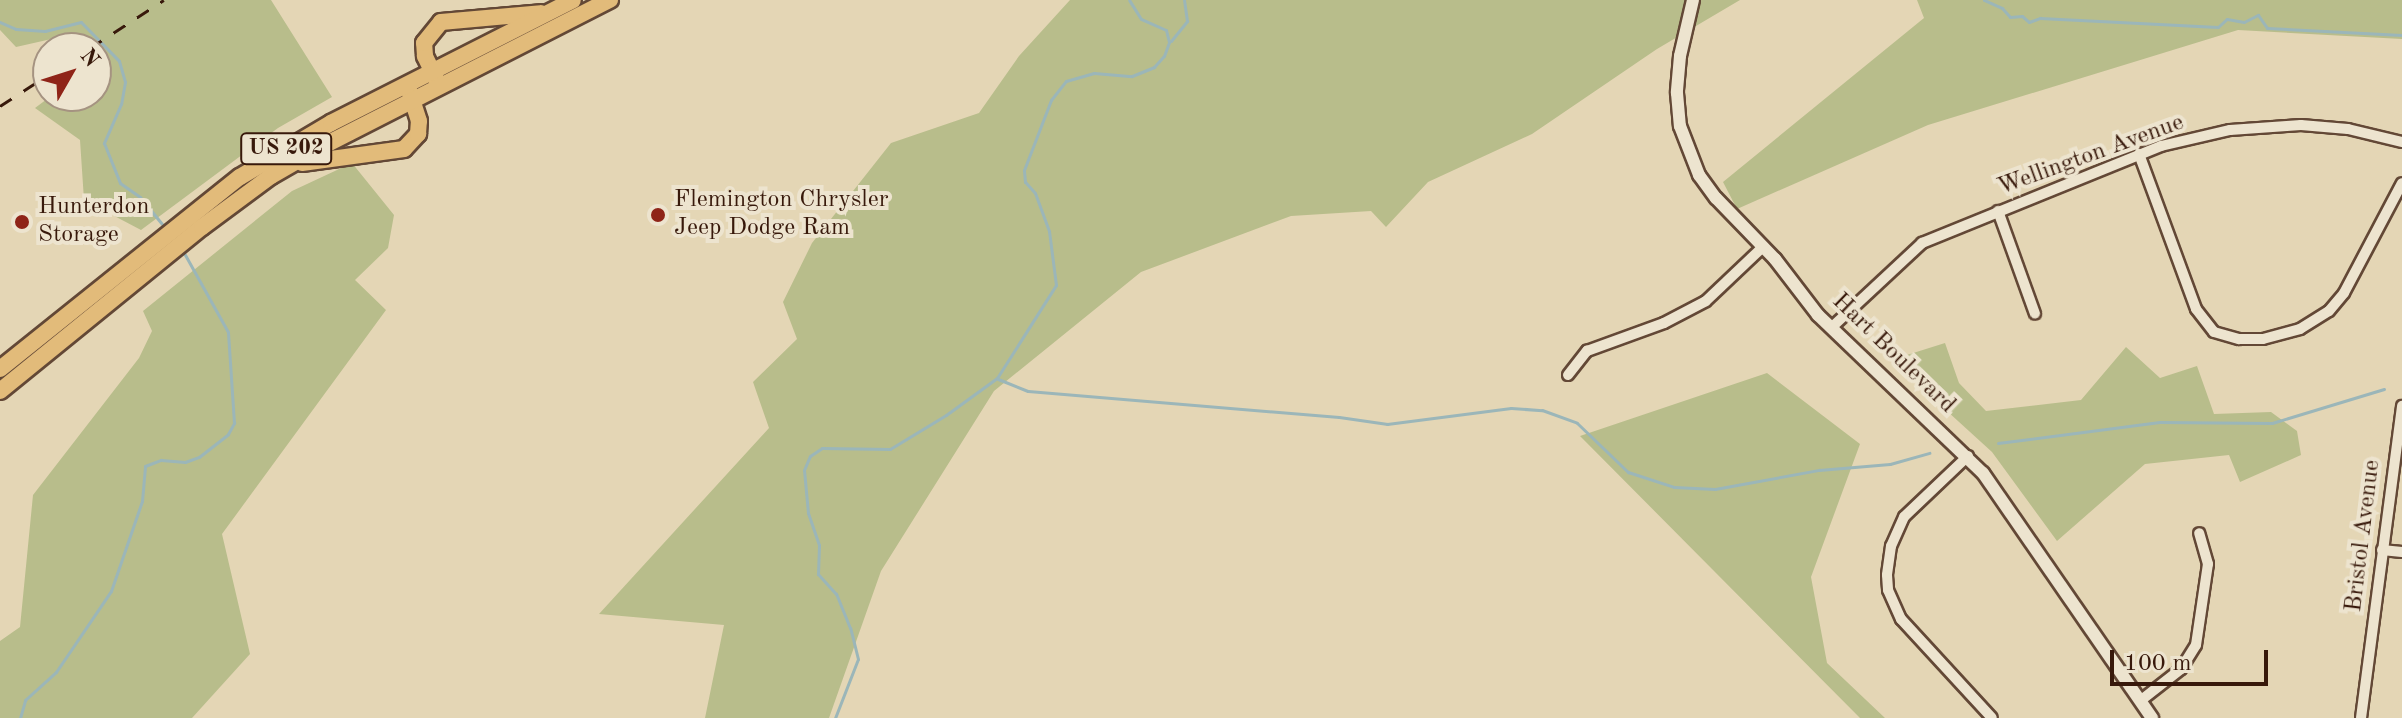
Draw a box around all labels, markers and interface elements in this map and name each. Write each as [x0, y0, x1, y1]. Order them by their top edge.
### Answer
north arrow [32, 32, 112, 112]
text: N [75, 45, 103, 72]
street label: Wellington Avenue [1994, 109, 2188, 203]
road number: US 202 [240, 131, 332, 167]
place label: Flemington Chrysler Jeep Dodge Ram [674, 187, 889, 243]
place label: Hunterdon Storage [38, 194, 149, 250]
marker: Flemington Chrysler Jeep Dodge Ram [649, 206, 667, 224]
marker: Hunterdon Storage [13, 213, 31, 231]
street label: Hart Boulevard [1825, 288, 1961, 420]
street label: Bristol Avenue [2340, 458, 2388, 614]
scale bar [2114, 634, 2272, 684]
text: 100 m [2124, 652, 2192, 676]

